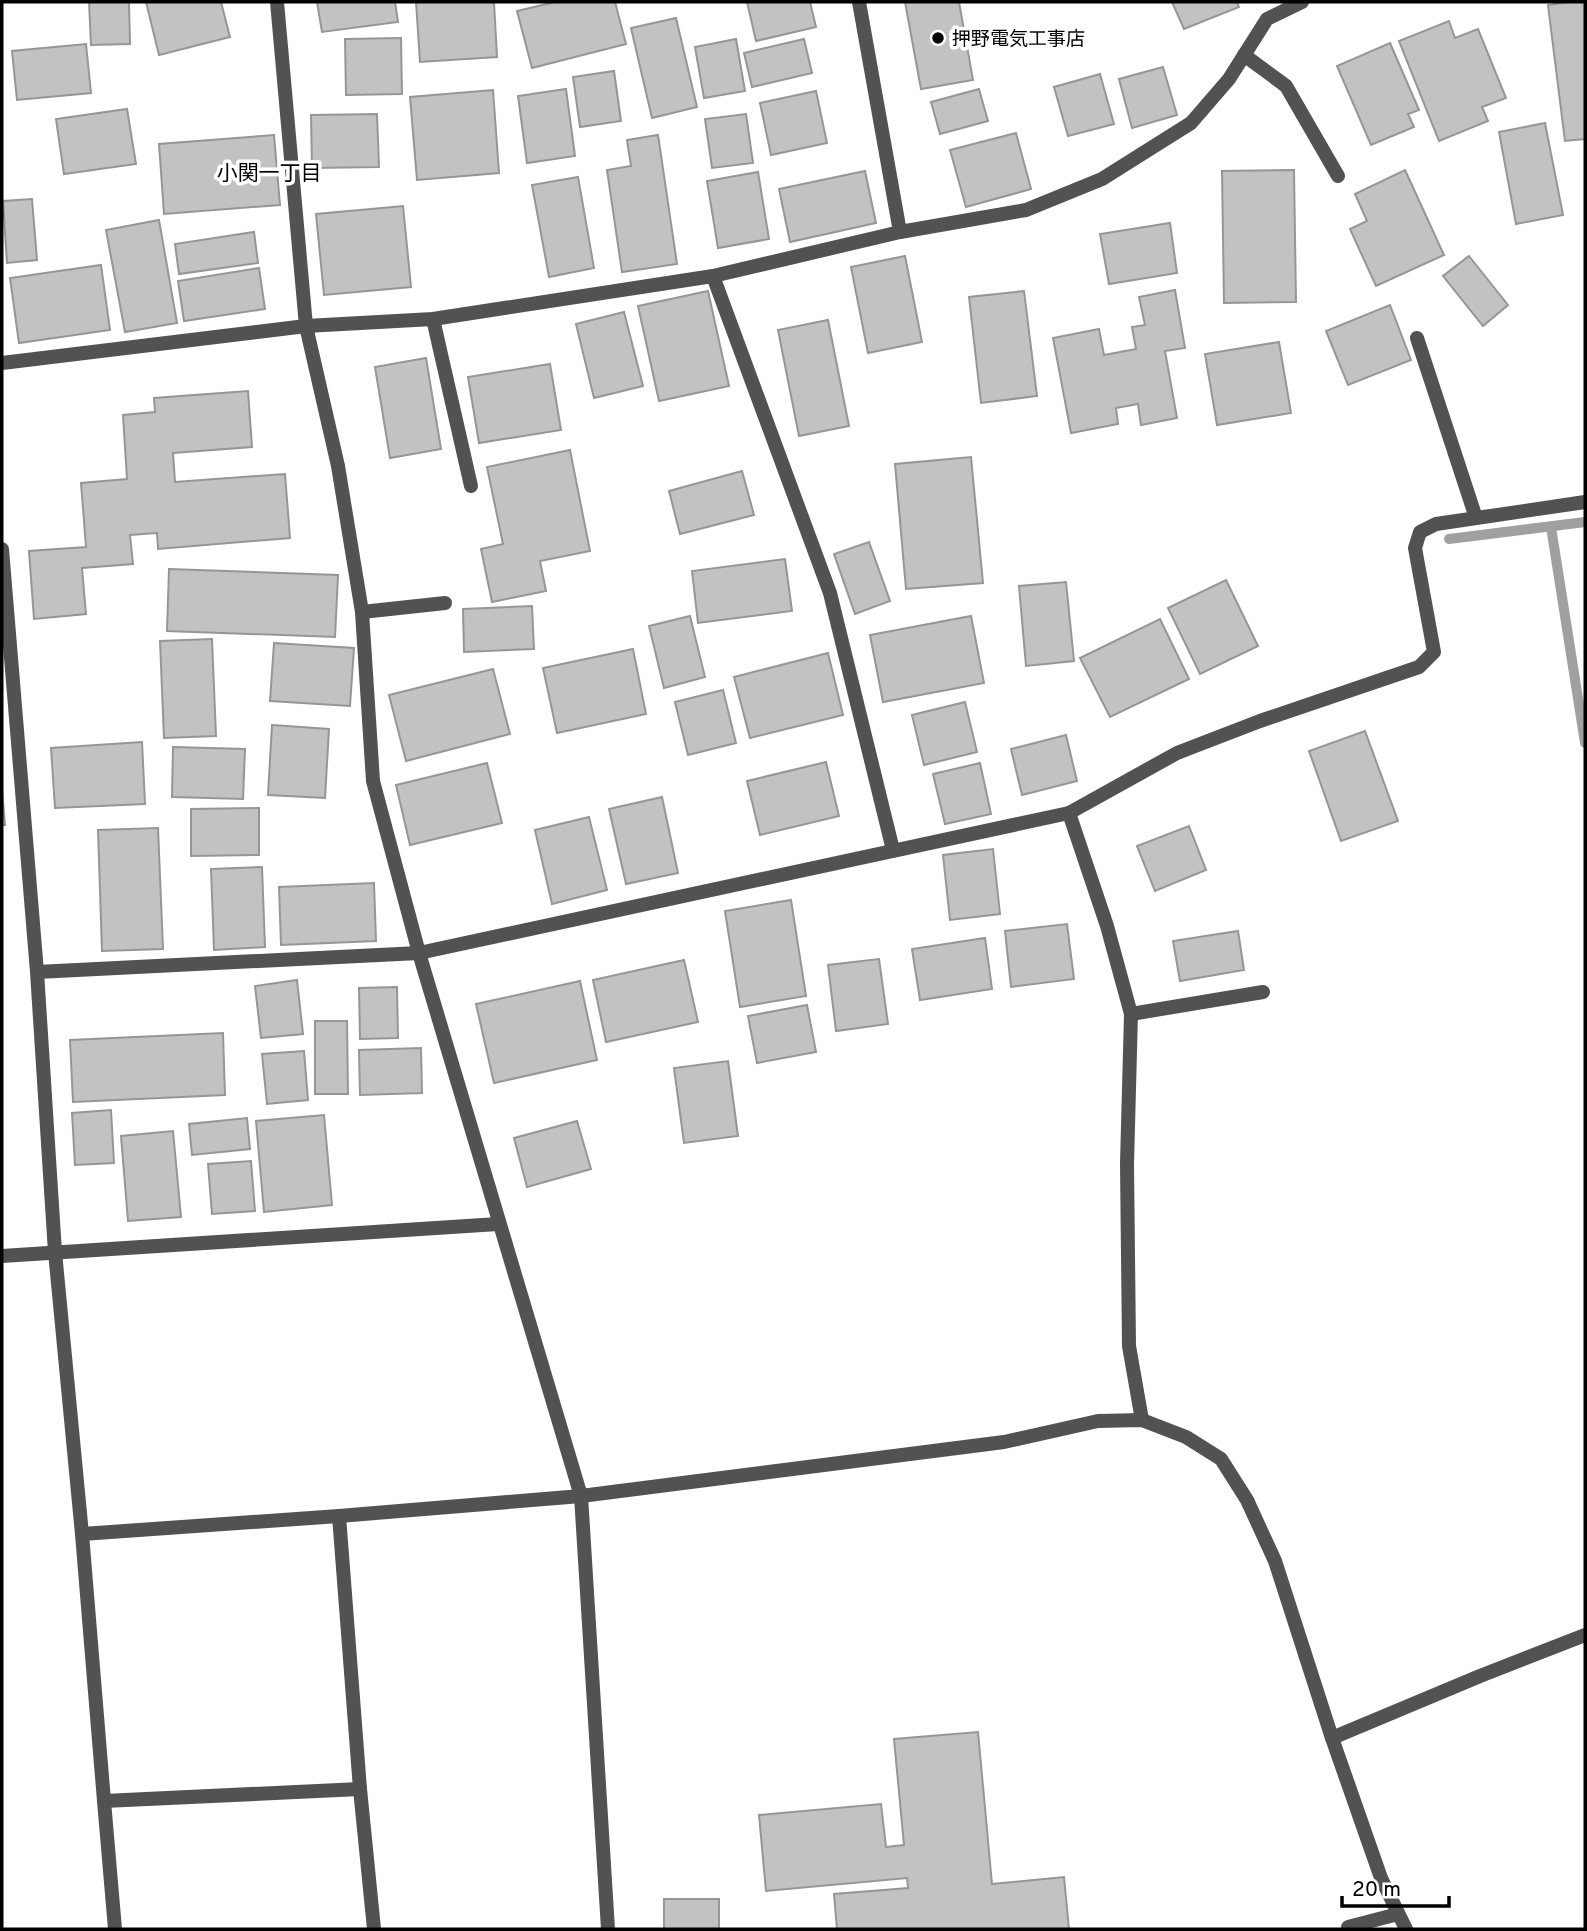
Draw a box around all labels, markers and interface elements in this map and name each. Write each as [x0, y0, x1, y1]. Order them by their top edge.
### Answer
place label: 押野電気工事店 [952, 28, 1085, 52]
marker: 押野電気工事店 [930, 30, 946, 46]
district label: 小関一丁目 [217, 161, 322, 188]
scale bar [1342, 1864, 1449, 1908]
text: 20 m [1352, 1877, 1401, 1904]

